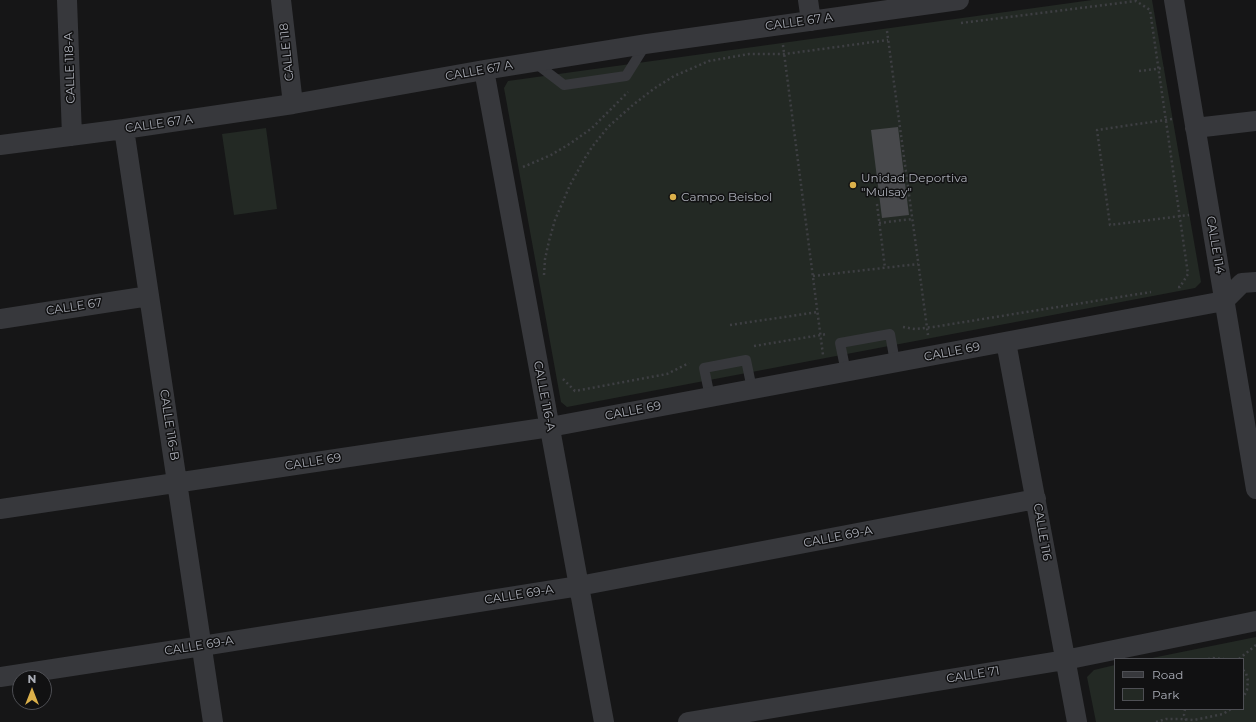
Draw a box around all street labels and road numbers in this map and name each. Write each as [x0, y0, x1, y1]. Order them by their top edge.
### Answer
street label: CALLE 67 A [764, 10, 834, 34]
street label: CALLE 118 [277, 22, 297, 82]
street label: CALLE 118-A [62, 32, 78, 104]
street label: CALLE 67 A [444, 58, 514, 84]
street label: CALLE 67 A [124, 112, 194, 136]
street label: CALLE 114 [1203, 215, 1227, 275]
street label: CALLE 67 [45, 295, 103, 319]
street label: CALLE 69 [923, 340, 981, 364]
street label: CALLE 116-A [530, 360, 558, 432]
street label: CALLE 116-B [156, 388, 182, 462]
street label: CALLE 69 [604, 399, 662, 423]
street label: CALLE 69 [284, 450, 342, 474]
street label: CALLE 116 [1030, 502, 1054, 562]
street label: CALLE 69-A [802, 523, 874, 551]
street label: CALLE 69-A [483, 582, 555, 608]
street label: CALLE 69-A [163, 633, 235, 659]
street label: CALLE 71 [945, 664, 1001, 686]

